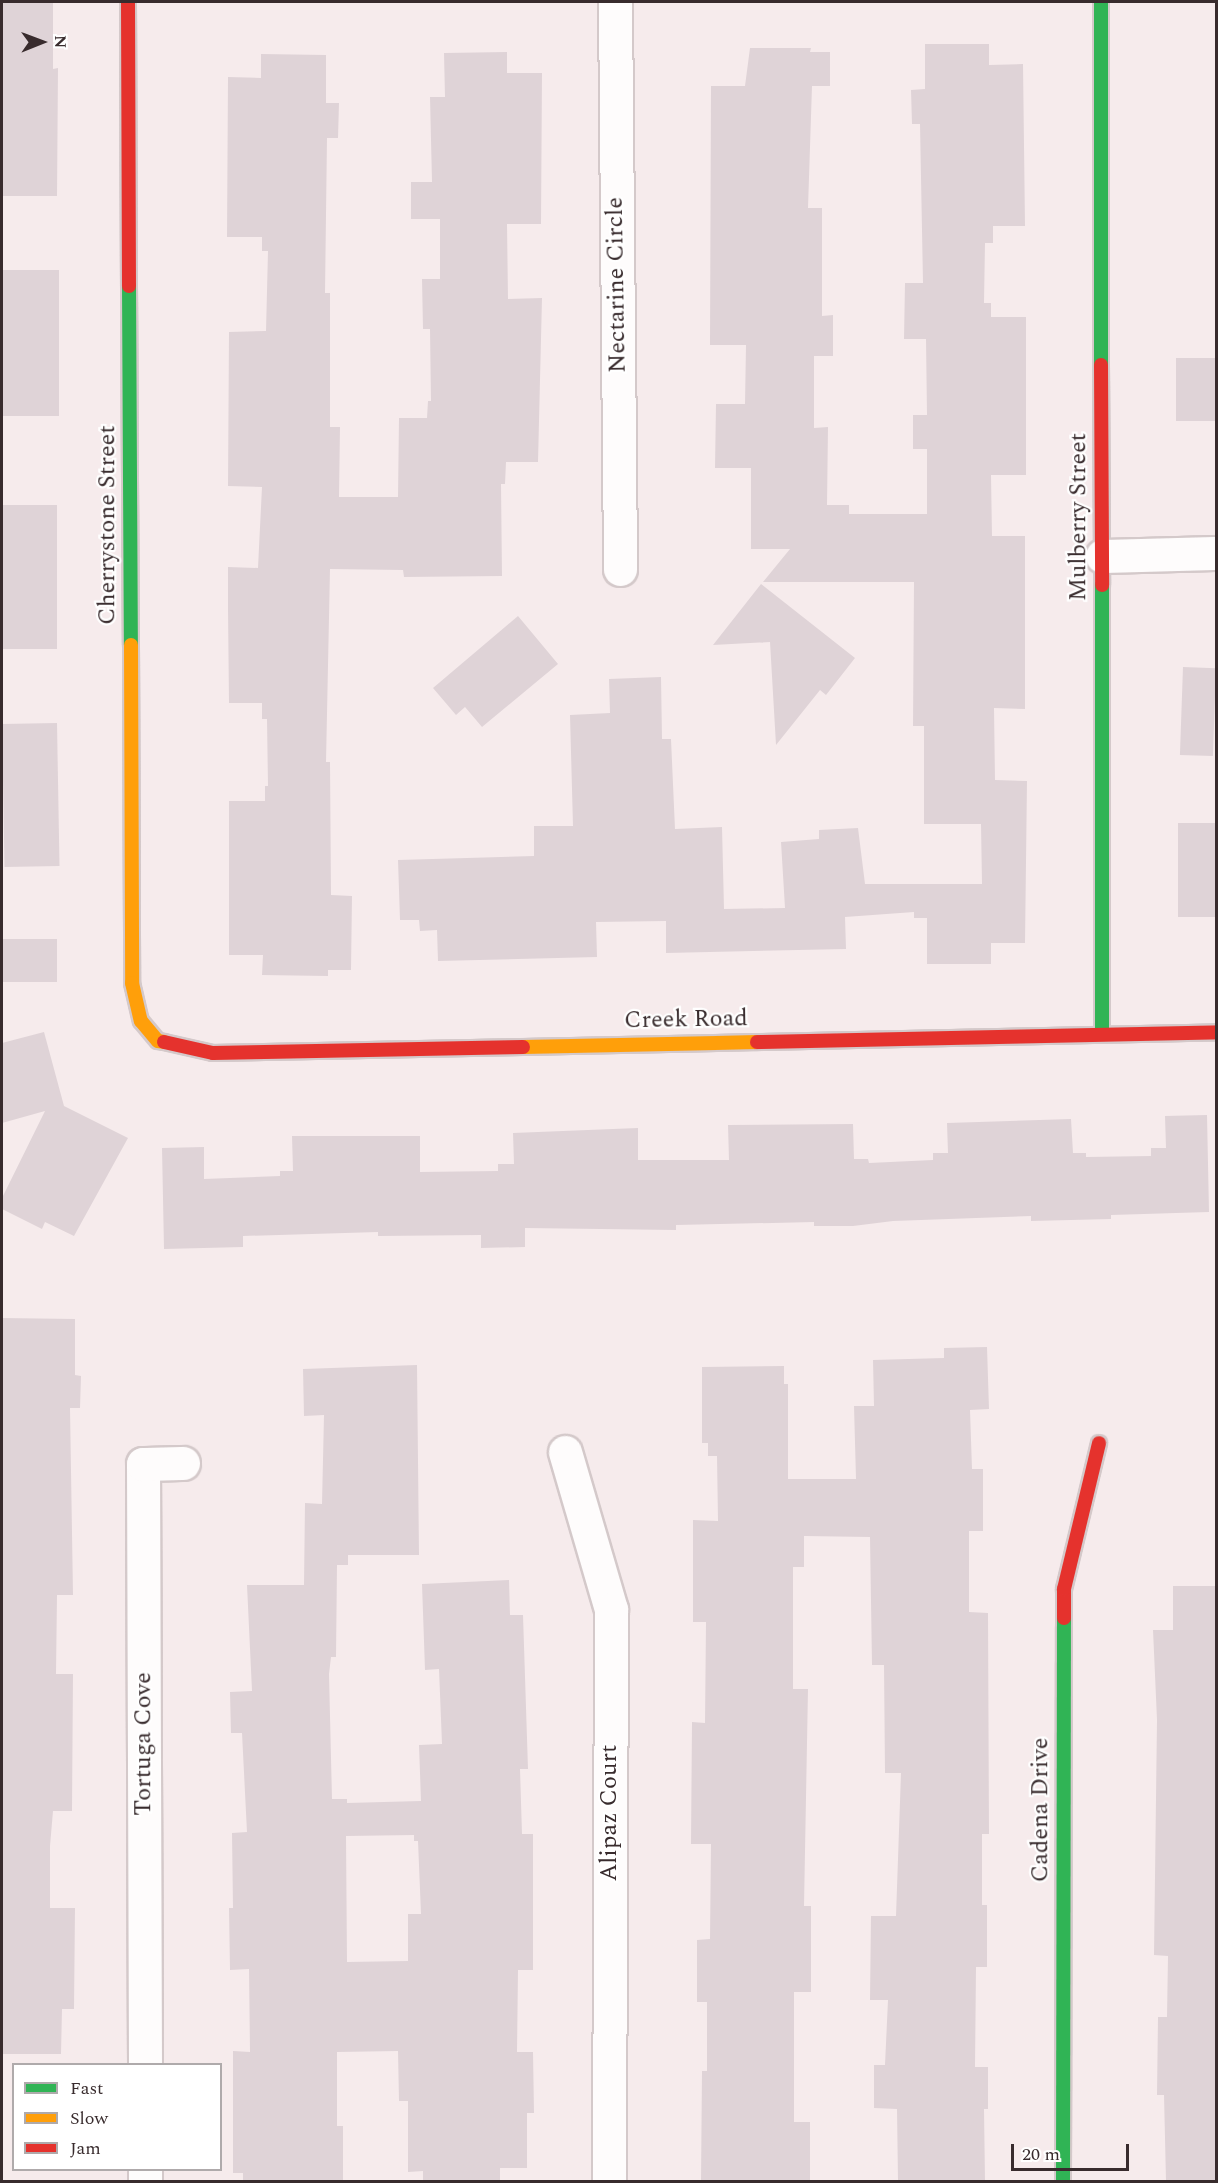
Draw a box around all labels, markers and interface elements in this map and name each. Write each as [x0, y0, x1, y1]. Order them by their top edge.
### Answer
north arrow [12, 12, 72, 72]
text: N [48, 35, 72, 48]
street label: Nectarine Circle [601, 197, 633, 373]
street label: Cherrystone Street [94, 425, 122, 625]
street label: Mulberry Street [1065, 433, 1093, 601]
street label: Creek Road [624, 1005, 748, 1035]
street label: Tortuga Cove [130, 1672, 158, 1816]
street label: Cadena Drive [1027, 1738, 1055, 1882]
street label: Alipaz Court [596, 1745, 624, 1881]
legend [12, 2063, 222, 2171]
text: Fast [70, 2075, 103, 2102]
text: Slow [70, 2105, 108, 2132]
scale bar [1014, 2132, 1132, 2170]
text: Jam [70, 2135, 101, 2162]
text: 20 m [1022, 2141, 1060, 2168]

